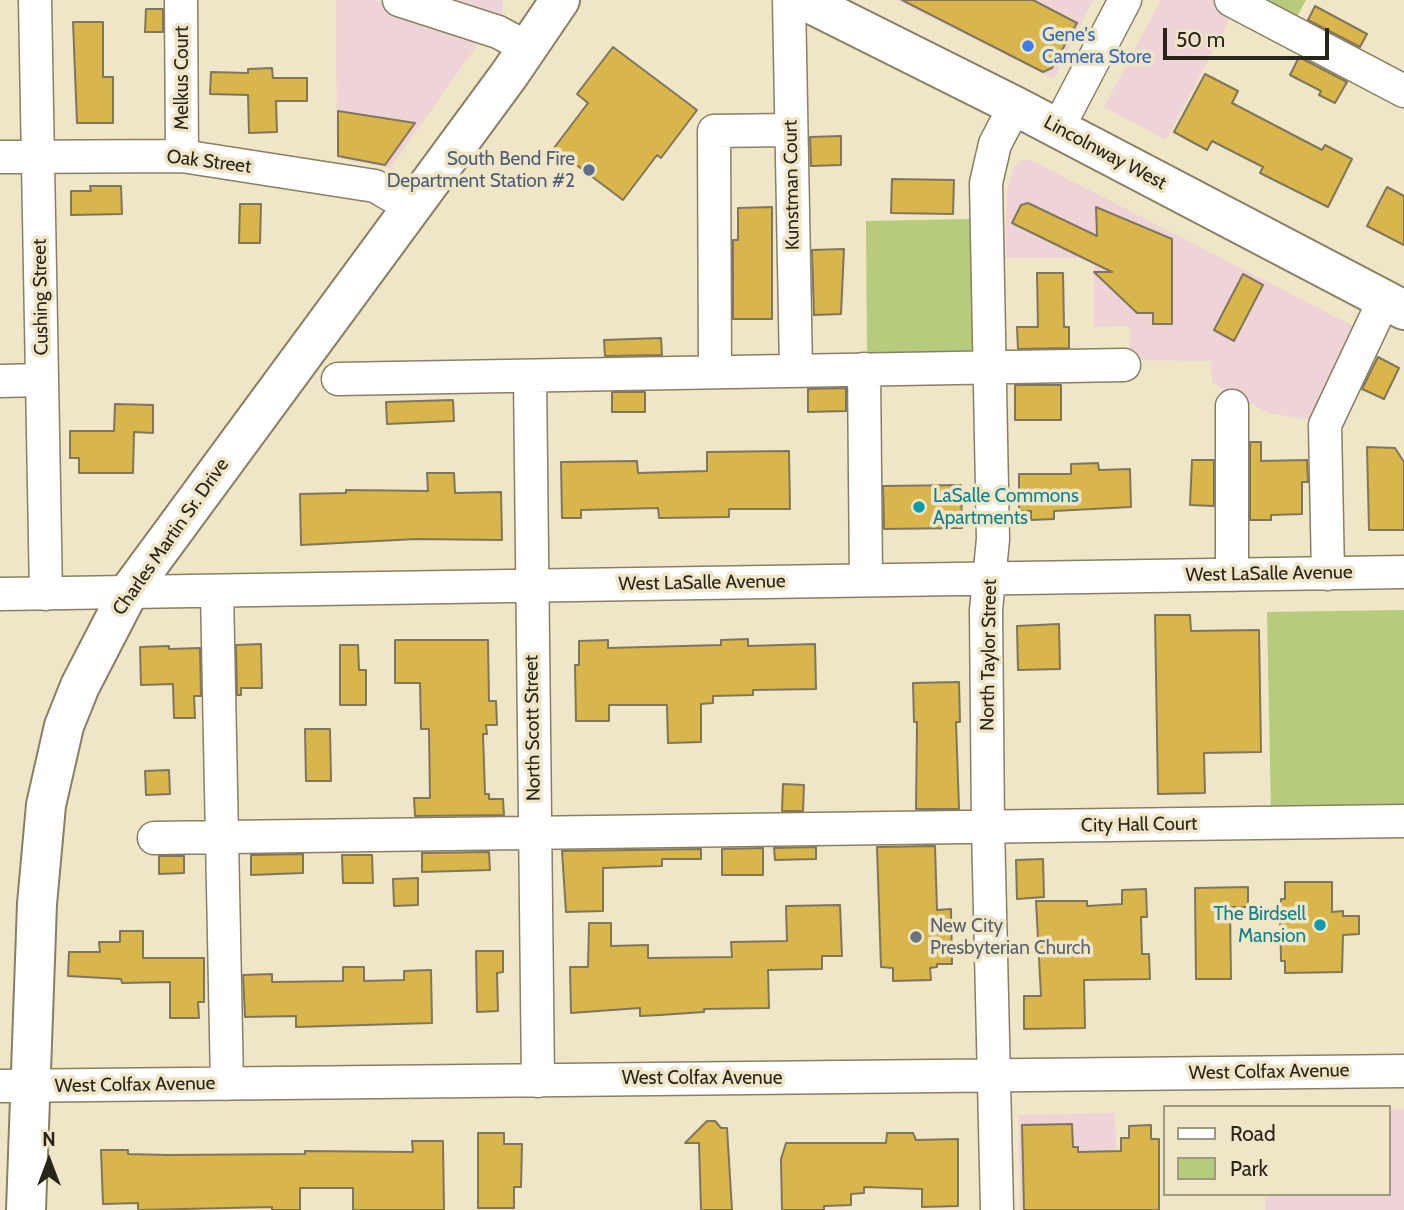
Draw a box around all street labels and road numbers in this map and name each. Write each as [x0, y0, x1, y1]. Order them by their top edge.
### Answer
street label: Melkus Court [171, 26, 193, 130]
street label: Lincolnway West [1040, 111, 1170, 195]
street label: Kunstman Court [779, 120, 805, 250]
street label: Oak Street [165, 145, 253, 179]
street label: Cushing Street [29, 238, 53, 356]
street label: Charles Martin Sr. Drive [108, 454, 234, 620]
street label: West LaSalle Avenue [1185, 561, 1353, 587]
street label: West LaSalle Avenue [618, 570, 786, 596]
street label: North Taylor Street [976, 579, 1002, 731]
street label: North Scott Street [520, 655, 546, 801]
street label: City Hall Court [1081, 813, 1197, 837]
street label: West Colfax Avenue [1188, 1059, 1350, 1085]
street label: West Colfax Avenue [622, 1067, 782, 1089]
street label: West Colfax Avenue [54, 1072, 216, 1098]

